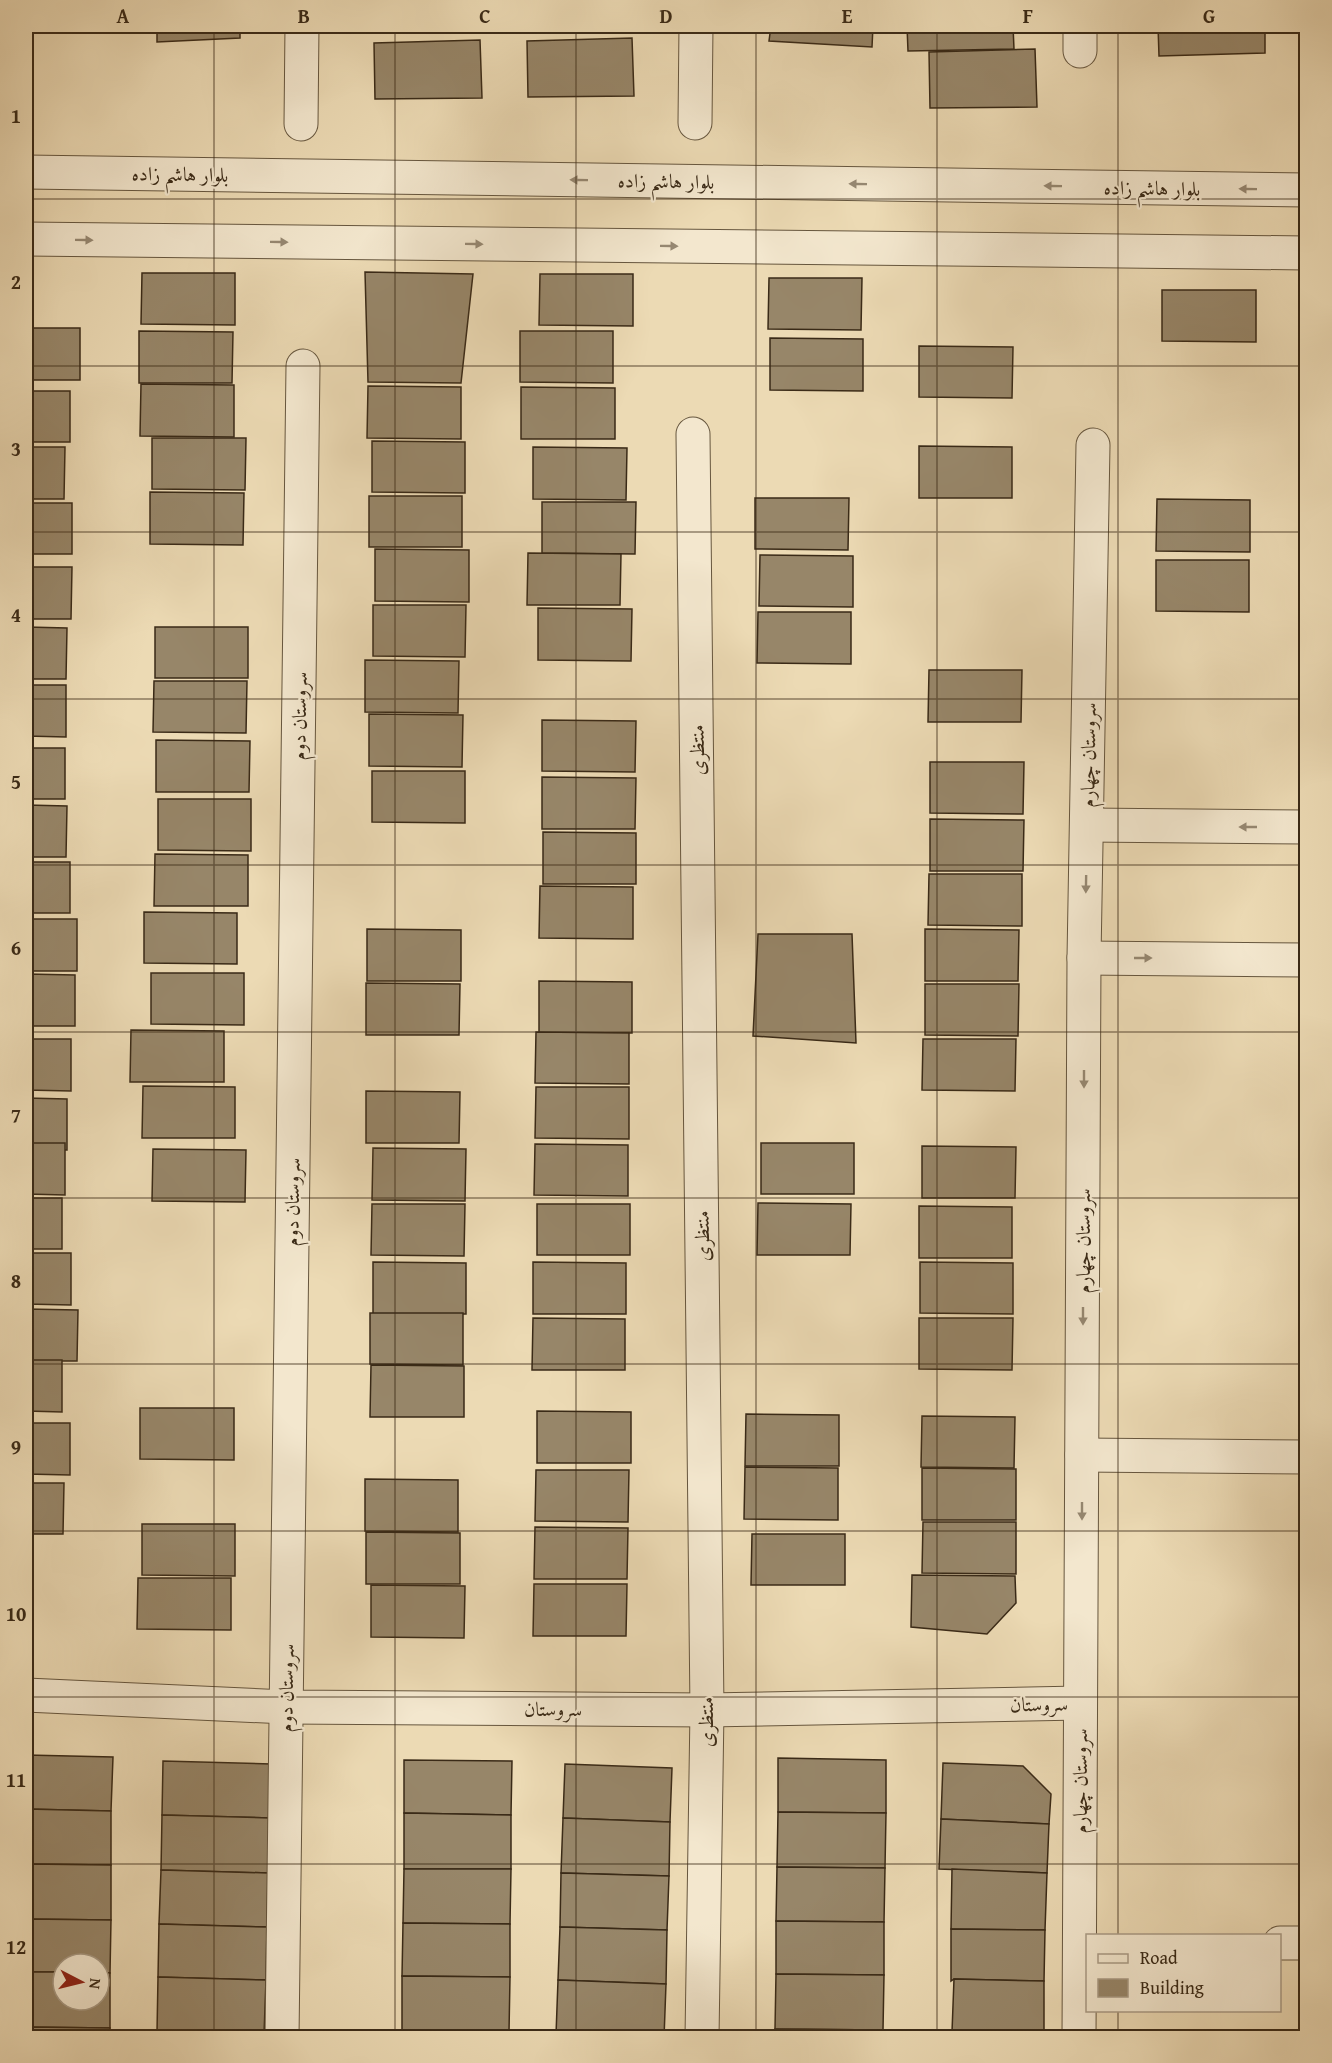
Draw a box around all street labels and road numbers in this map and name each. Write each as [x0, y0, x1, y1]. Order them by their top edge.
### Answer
street label: بلوار هاشم زاده [131, 158, 229, 195]
street label: بلوار هاشم زاده [617, 165, 715, 202]
street label: بلوار هاشم زاده [1103, 172, 1201, 209]
street label: سروستان دوم [283, 671, 318, 761]
street label: سروستان چهارم [1072, 702, 1107, 808]
street label: منتظری [682, 724, 711, 776]
street label: سروستان دوم [276, 1157, 311, 1247]
street label: سروستان چهارم [1068, 1188, 1101, 1294]
street label: منتظری [687, 1210, 716, 1262]
street label: سروستان دوم [270, 1643, 305, 1733]
street label: سروستان [1010, 1688, 1068, 1719]
street label: سروستان [524, 1694, 582, 1723]
street label: منتظری [691, 1697, 720, 1747]
street label: سروستان چهارم [1065, 1728, 1098, 1834]

